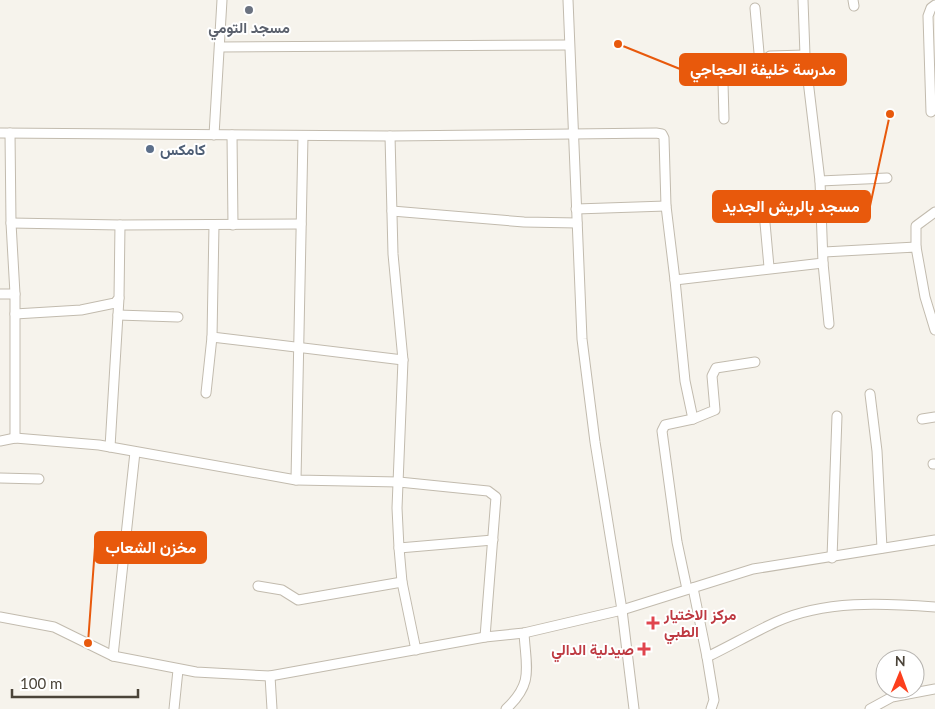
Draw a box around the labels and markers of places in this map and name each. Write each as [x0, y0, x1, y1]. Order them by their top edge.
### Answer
marker: مسجد التومي [243, 4, 255, 16]
place label: مسجد التومي [208, 18, 290, 41]
callout: مدرسة خليفة الحجاجي [680, 54, 846, 85]
place label: كامكس [160, 140, 206, 159]
marker: كامكس [144, 143, 156, 155]
callout: مسجد بالريش الجديد [713, 191, 870, 222]
callout: مخزن الشعاب [95, 532, 206, 563]
place label: مركز الاختيار الطبي [663, 605, 736, 645]
marker: مركز الاختيار الطبي [646, 616, 660, 630]
place label: صيدلية الدالي [551, 640, 634, 663]
marker: صيدلية الدالي [638, 643, 650, 655]

